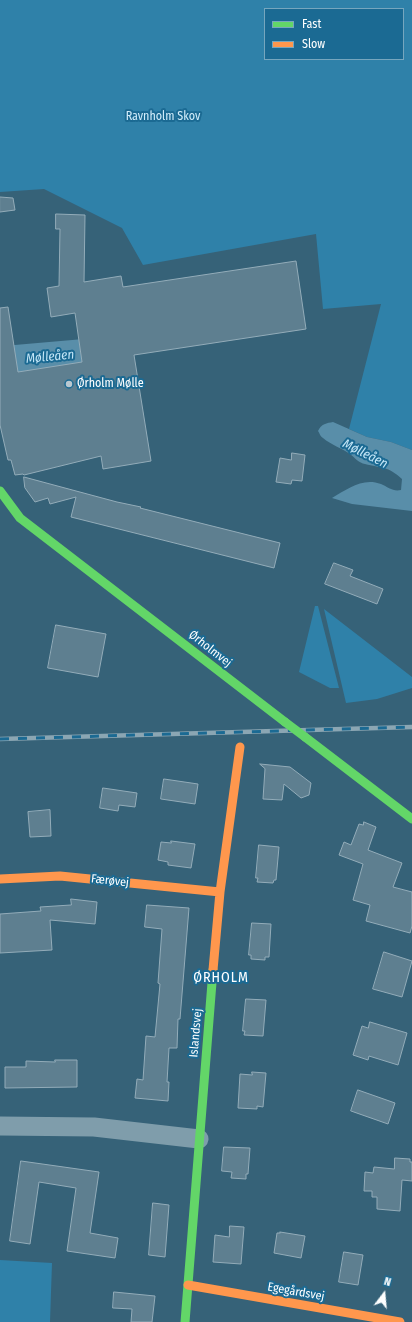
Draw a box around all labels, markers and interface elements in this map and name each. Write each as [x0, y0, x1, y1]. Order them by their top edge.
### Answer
legend [264, 8, 404, 60]
text: Fast [302, 17, 321, 31]
text: Slow [302, 37, 325, 51]
park label: Ravnholm Skov [126, 110, 200, 124]
water label: Mølleåen [25, 347, 75, 367]
place label: Ørholm Mølle [77, 377, 144, 391]
marker: Ørholm Mølle [64, 379, 74, 389]
water label: Mølleåen [340, 436, 390, 472]
street label: Ørholmvej [186, 628, 234, 670]
street label: Færøvej [90, 872, 130, 890]
district label: ØRHOLM [193, 970, 249, 986]
street label: Islandsvej [187, 1008, 205, 1058]
north arrow [364, 1274, 404, 1314]
text: N [382, 1275, 392, 1289]
street label: Egegårdsvej [266, 1280, 326, 1304]

